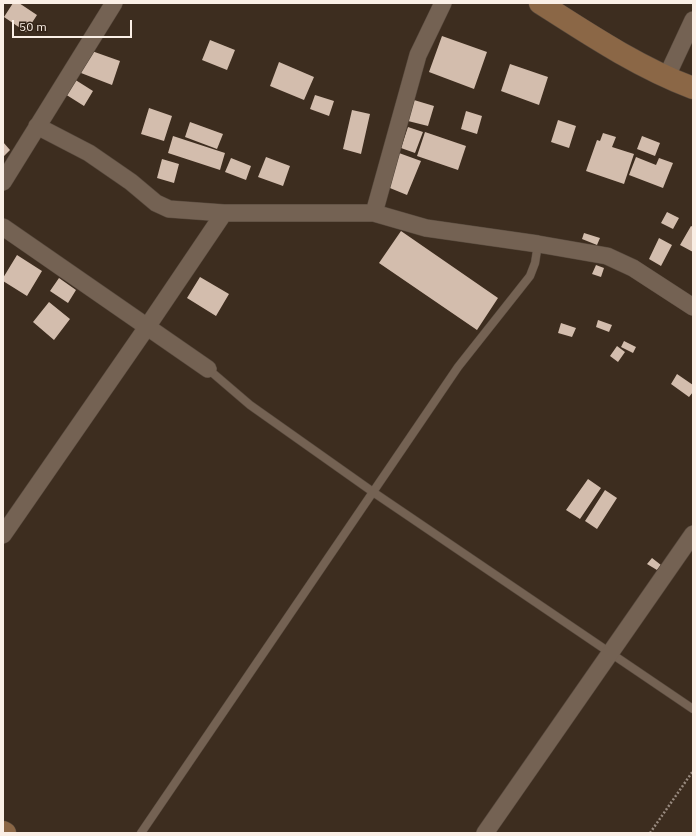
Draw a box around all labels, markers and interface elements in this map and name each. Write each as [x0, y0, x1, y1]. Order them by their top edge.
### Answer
scale bar [14, 12, 134, 38]
text: 50 m [19, 19, 47, 34]

